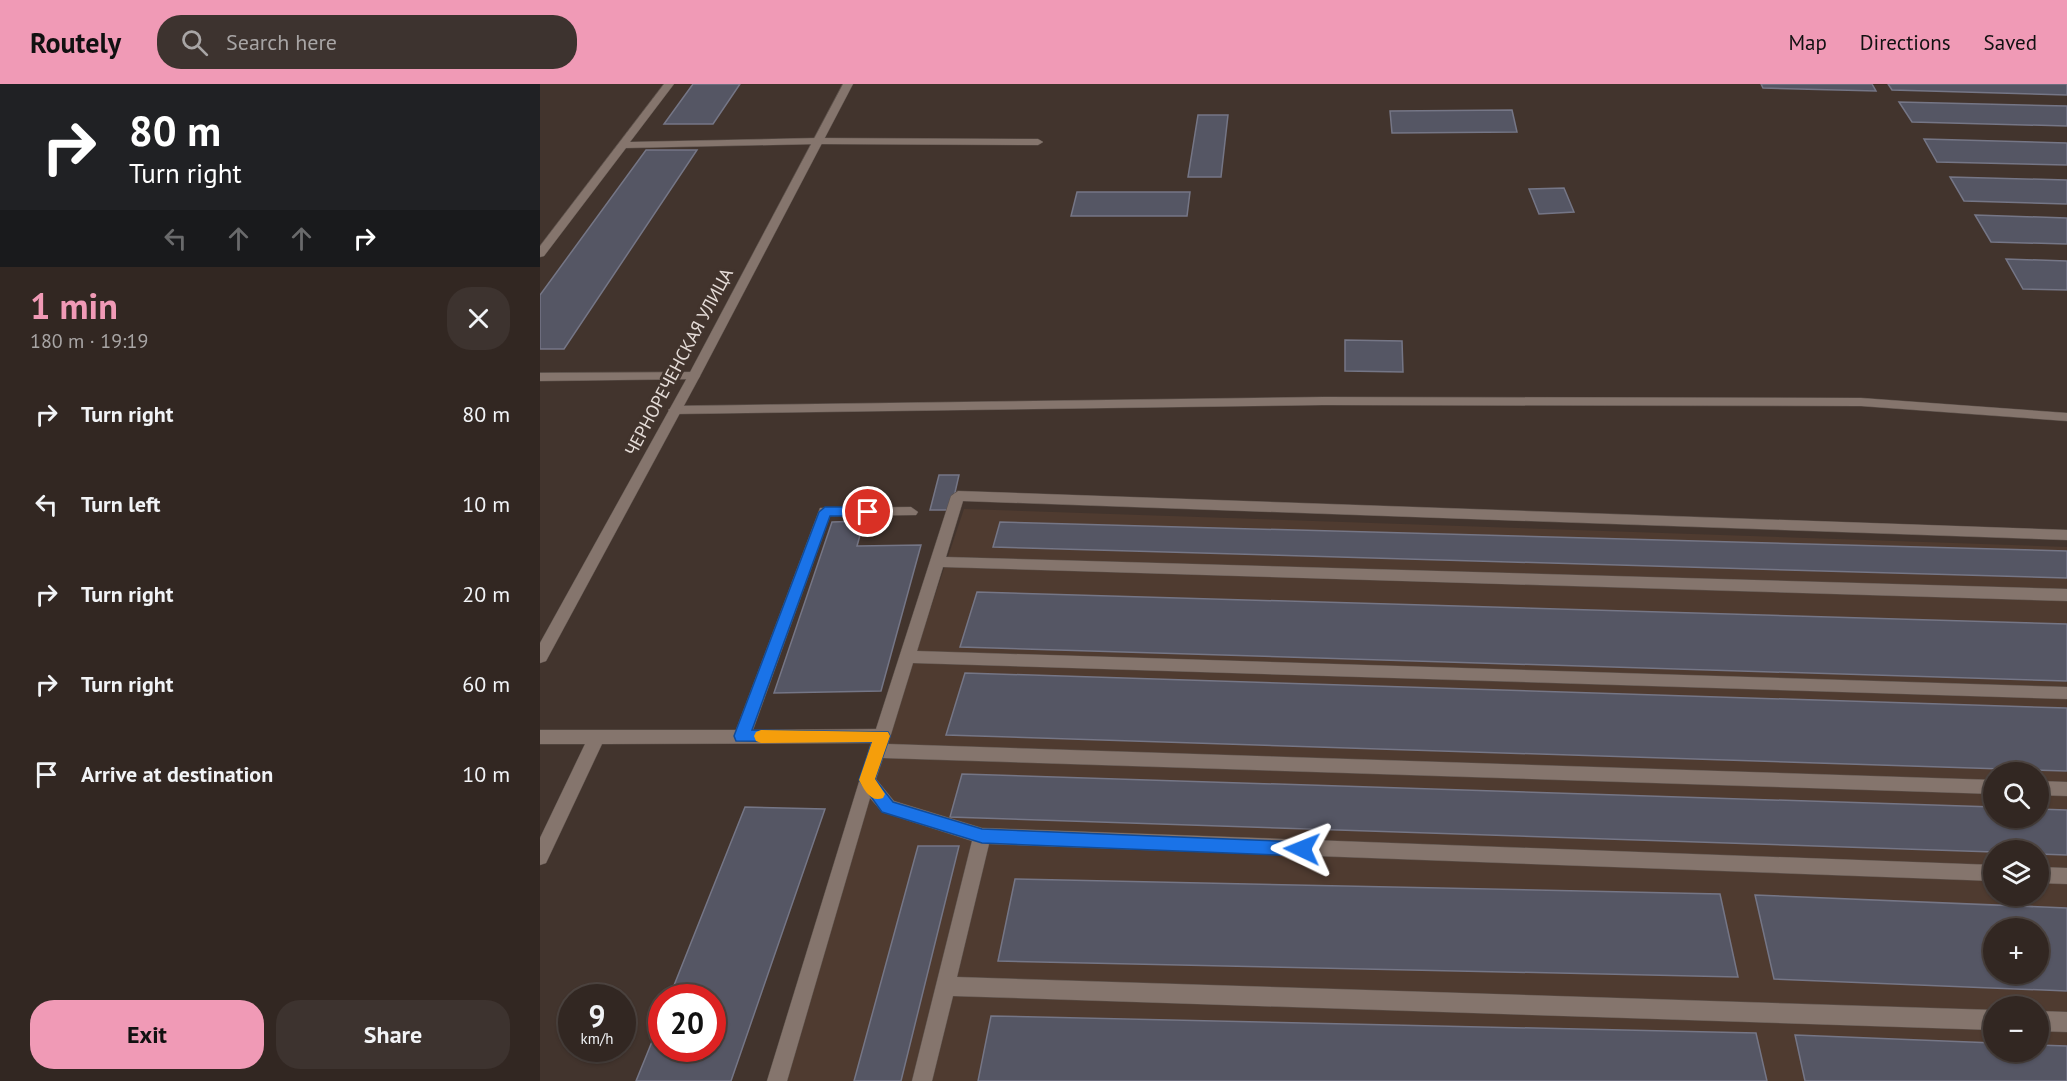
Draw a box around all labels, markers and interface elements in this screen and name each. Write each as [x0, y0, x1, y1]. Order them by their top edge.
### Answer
search box [157, 15, 577, 69]
text: Routely [30, 24, 121, 61]
icon: search [178, 26, 211, 59]
text: Search here [226, 28, 337, 56]
text: Map [1788, 29, 1827, 56]
text: Directions [1860, 29, 1951, 56]
text: Saved [1984, 29, 2037, 56]
text: 80 m [129, 103, 221, 158]
icon: right [30, 108, 108, 186]
text: Turn right [129, 156, 242, 190]
icon: left [159, 222, 192, 255]
icon: ahead [222, 222, 255, 255]
icon: ahead [285, 222, 318, 255]
icon: right [348, 222, 381, 255]
street label: ЧЕРНОРЕЧЕНСКАЯ УЛИЦА [619, 263, 738, 460]
text: 1 min [30, 282, 118, 329]
button: close [447, 287, 510, 350]
text: 180 m · 19:19 [30, 328, 148, 354]
icon: right [30, 398, 63, 431]
text: Turn right [81, 400, 173, 428]
text: 80 m [462, 400, 510, 428]
pin [842, 486, 893, 537]
icon: left [30, 488, 63, 521]
text: Turn left [81, 490, 161, 518]
text: 10 m [462, 490, 510, 518]
icon: arrive [851, 495, 884, 528]
icon: right [30, 578, 63, 611]
text: Turn right [81, 580, 173, 608]
text: 20 m [462, 580, 510, 608]
icon: right [30, 668, 63, 701]
text: Turn right [81, 670, 173, 698]
text: 60 m [462, 670, 510, 698]
icon: arrive [30, 758, 63, 791]
text: Arrive at destination [81, 760, 273, 788]
text: 10 m [462, 760, 510, 788]
map controls [1983, 762, 2049, 1062]
button: search [1983, 762, 2049, 828]
position arrow [1270, 817, 1334, 881]
button: layers [1983, 840, 2049, 906]
button: + [1983, 918, 2049, 984]
speed limit sign: 20 [648, 984, 726, 1062]
text: 9 [588, 996, 606, 1035]
button: − [1983, 996, 2049, 1062]
button: Exit [30, 1000, 264, 1069]
button: Share [276, 1000, 510, 1069]
text: km/h [581, 1029, 613, 1048]

